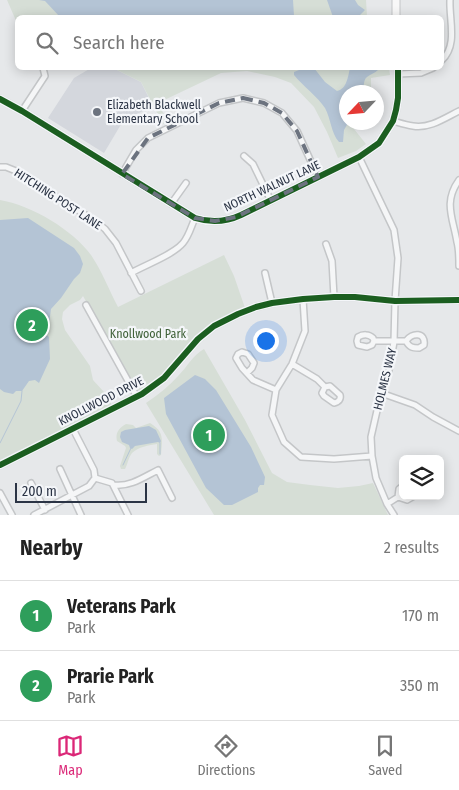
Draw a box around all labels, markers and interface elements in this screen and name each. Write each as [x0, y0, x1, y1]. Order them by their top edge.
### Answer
search box [15, 15, 444, 70]
icon: search [33, 29, 61, 57]
text: Search here [73, 31, 165, 54]
north arrow [339, 85, 384, 130]
place label: Elizabeth Blackwell Elementary School [107, 98, 201, 126]
marker: Elizabeth Blackwell Elementary School [91, 106, 103, 118]
street label: NORTH WALNUT LANE [222, 157, 323, 214]
street label: HITCHING POST LANE [12, 165, 105, 233]
pin: 2 [16, 306, 48, 344]
park label: Knollwood Park [110, 327, 187, 341]
your location [253, 328, 279, 354]
street label: HOLMES WAY [371, 346, 399, 412]
street label: KNOLLWOOD DRIVE [56, 373, 146, 428]
pin: 1 [193, 416, 225, 454]
map controls [399, 455, 444, 500]
button: layers [399, 455, 444, 500]
scale bar [15, 480, 148, 503]
text: 200 m [22, 483, 57, 500]
text: Nearby [20, 535, 82, 561]
text: 2 results [384, 538, 439, 557]
text: Veterans Park [67, 595, 176, 618]
text: 1 [33, 606, 39, 625]
text: 170 m [402, 606, 439, 625]
text: Park [67, 618, 95, 637]
text: Prarie Park [67, 665, 154, 688]
text: 2 [32, 676, 40, 695]
text: 350 m [400, 676, 439, 695]
text: Park [67, 688, 95, 707]
tab: Map [56, 732, 84, 779]
tab: Directions [197, 732, 255, 779]
tab: Saved [368, 732, 403, 779]

